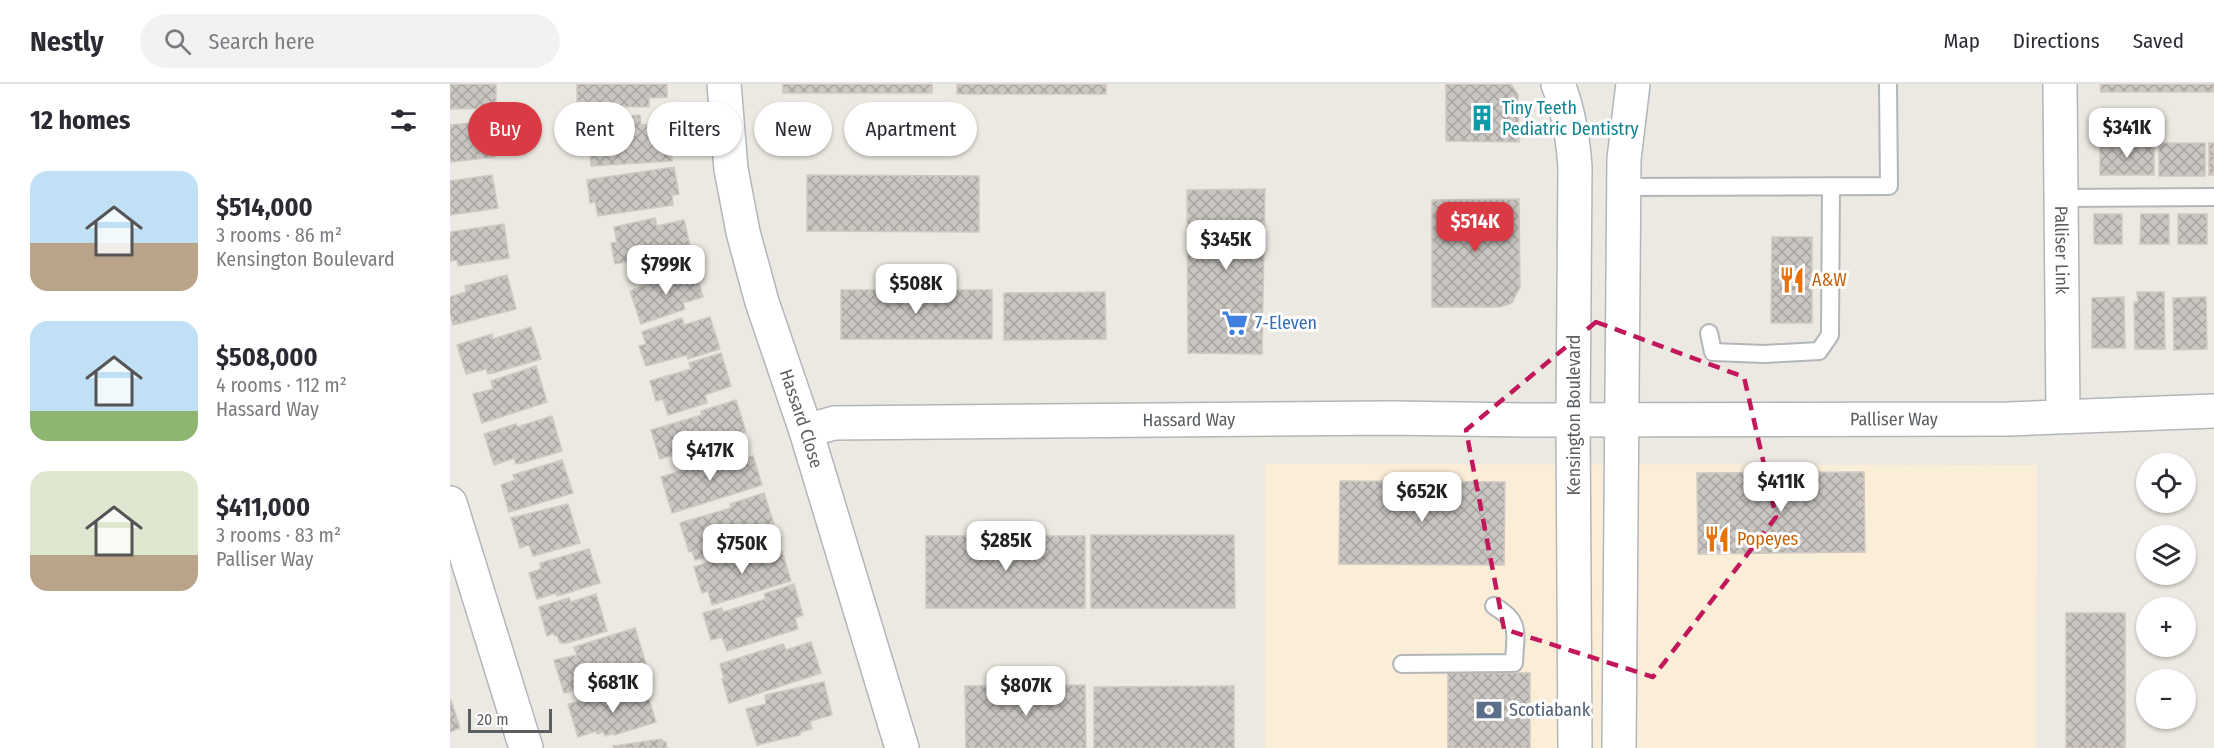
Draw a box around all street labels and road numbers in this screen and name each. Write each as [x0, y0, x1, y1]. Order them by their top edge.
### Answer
street label: Palliser Link [2050, 206, 2073, 295]
street label: Kensington Boulevard [1563, 335, 1585, 495]
street label: Hassard Close [775, 366, 828, 471]
street label: Hassard Way [1142, 408, 1235, 431]
street label: Palliser Way [1850, 408, 1938, 430]

